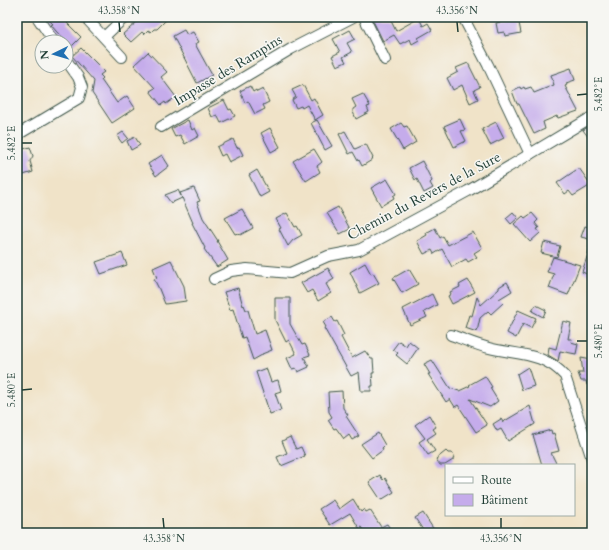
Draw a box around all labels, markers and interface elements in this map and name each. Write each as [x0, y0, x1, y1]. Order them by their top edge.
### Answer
text: 43.358°N [98, 4, 140, 18]
text: 43.356°N [436, 4, 478, 18]
street label: Impasse des Rampins [170, 30, 286, 110]
north arrow [34, 34, 74, 74]
text: N [37, 49, 52, 60]
text: 5.482°E [592, 77, 606, 111]
text: 5.482°E [5, 126, 19, 160]
street label: Chemin du Revers de la Sure [344, 147, 504, 245]
text: 5.480°E [592, 324, 606, 358]
text: 5.480°E [5, 373, 19, 407]
legend [445, 464, 575, 516]
text: Route [481, 472, 512, 488]
text: Bâtiment [481, 492, 528, 508]
text: 43.358°N [143, 532, 185, 546]
text: 43.356°N [480, 532, 522, 546]

